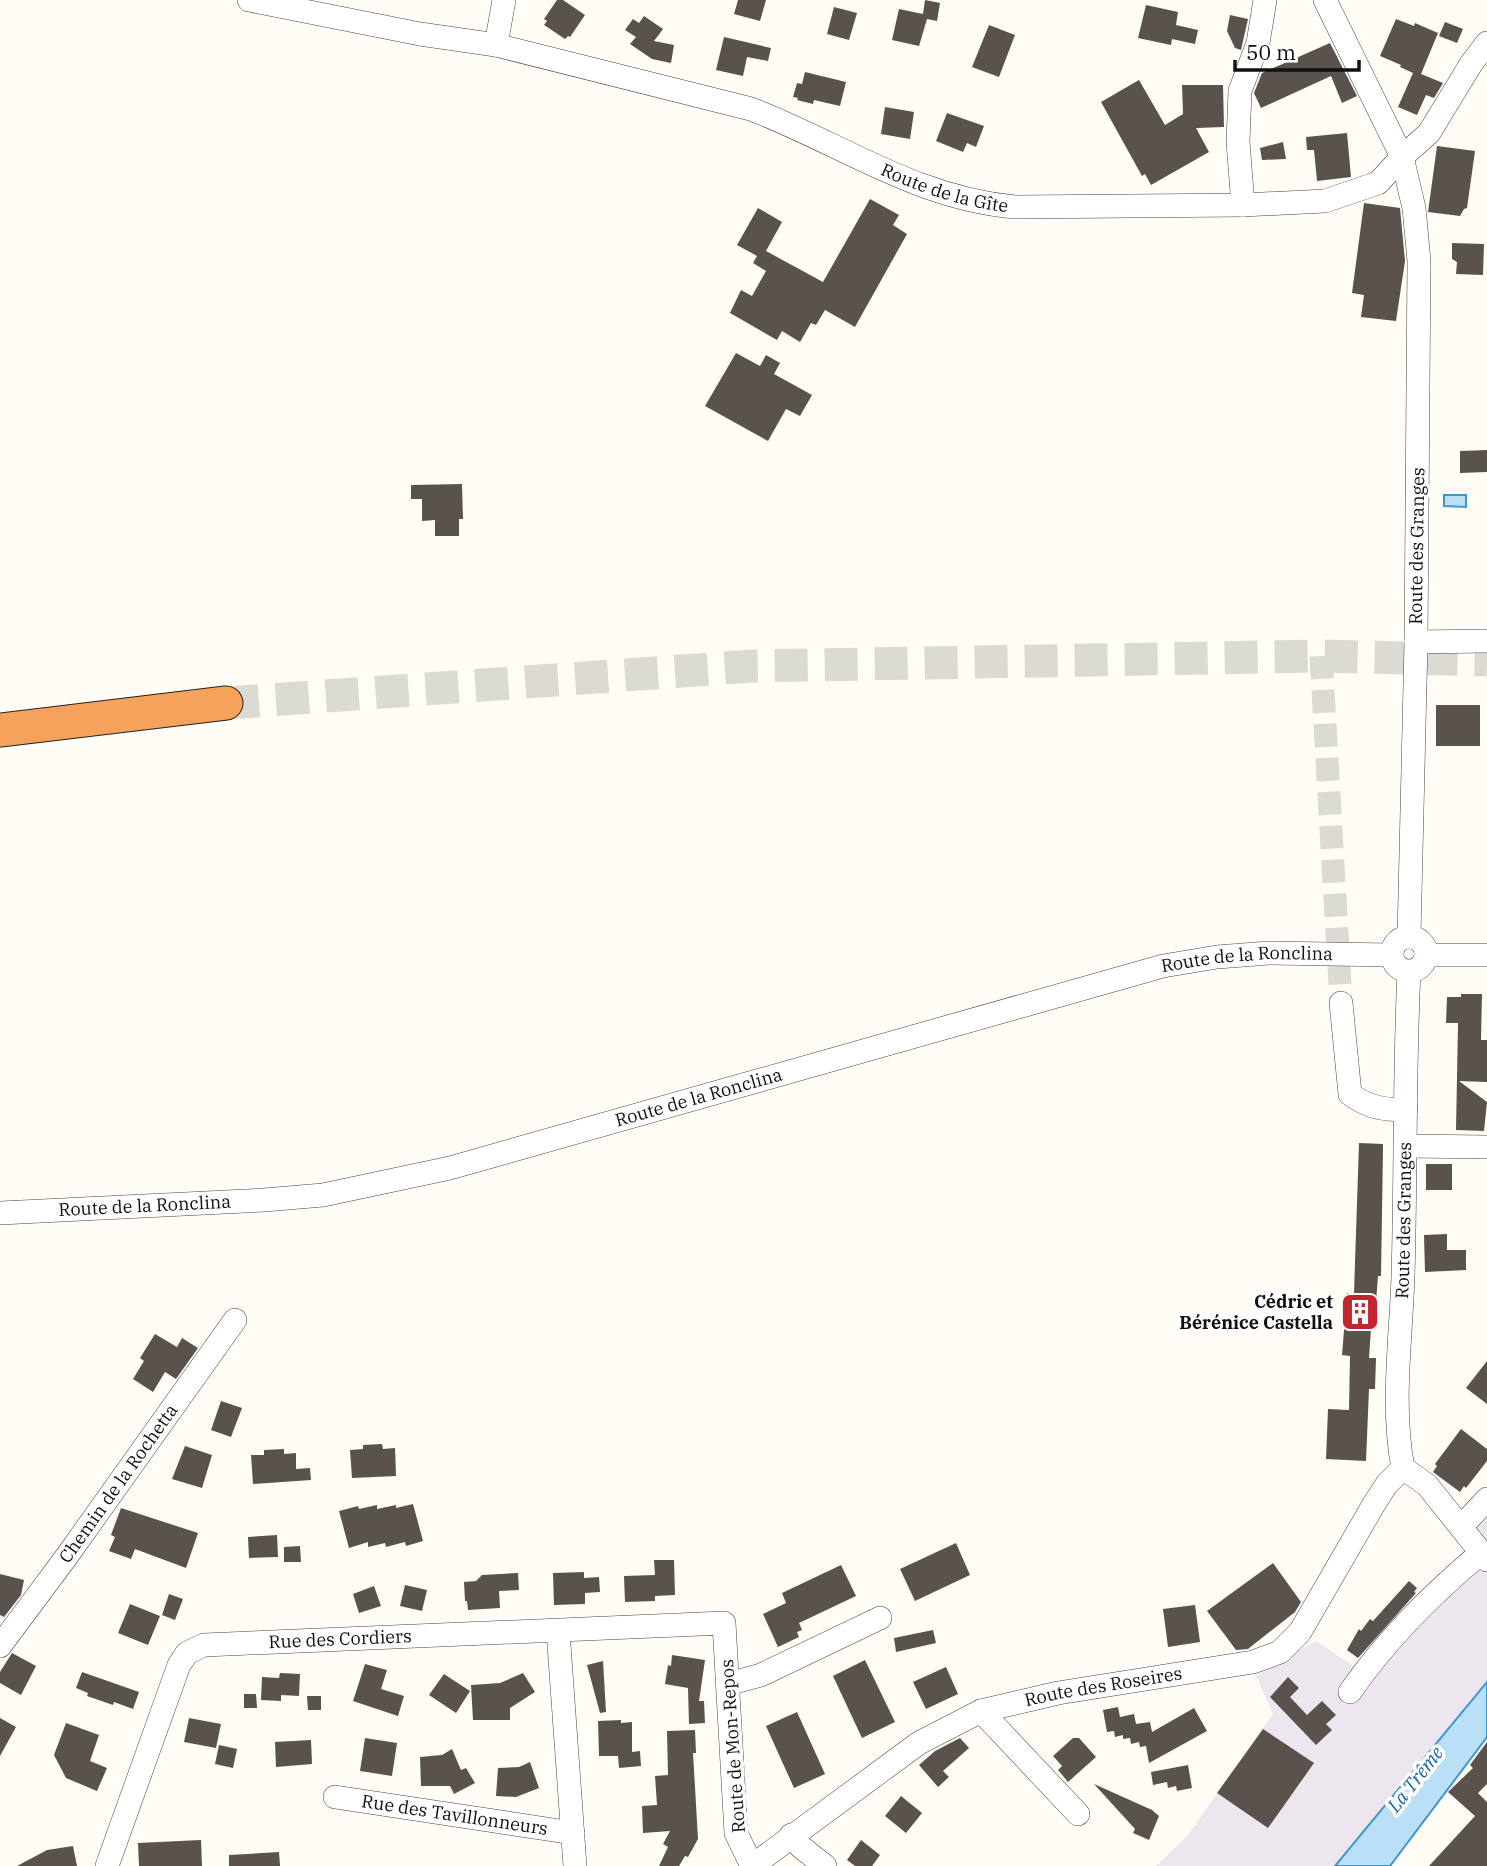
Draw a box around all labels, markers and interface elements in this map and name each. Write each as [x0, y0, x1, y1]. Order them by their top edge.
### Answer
scale bar [1235, 28, 1359, 72]
text: 50 m [1246, 38, 1296, 66]
street label: Route de la Gîte [877, 158, 1009, 217]
street label: Route des Granges [1404, 467, 1429, 625]
street label: Route de la Ronclina [1159, 941, 1333, 977]
street label: Route de la Ronclina [612, 1062, 785, 1132]
street label: Route des Granges [1390, 1142, 1416, 1300]
street label: Route de la Ronclina [58, 1190, 232, 1221]
place label: Cédric et Bérénice Castella [1179, 1290, 1333, 1334]
building icon: Cédric et Bérénice Castella [1339, 1291, 1381, 1333]
street label: Chemin de la Rochetta [54, 1399, 183, 1568]
street label: Rue des Cordiers [268, 1624, 412, 1653]
street label: Route de Mon-Repos [715, 1658, 750, 1834]
street label: Route des Roseires [1022, 1661, 1184, 1711]
water label: La Trême [1381, 1741, 1448, 1818]
street label: Rue des Tavillonneurs [360, 1789, 549, 1840]

